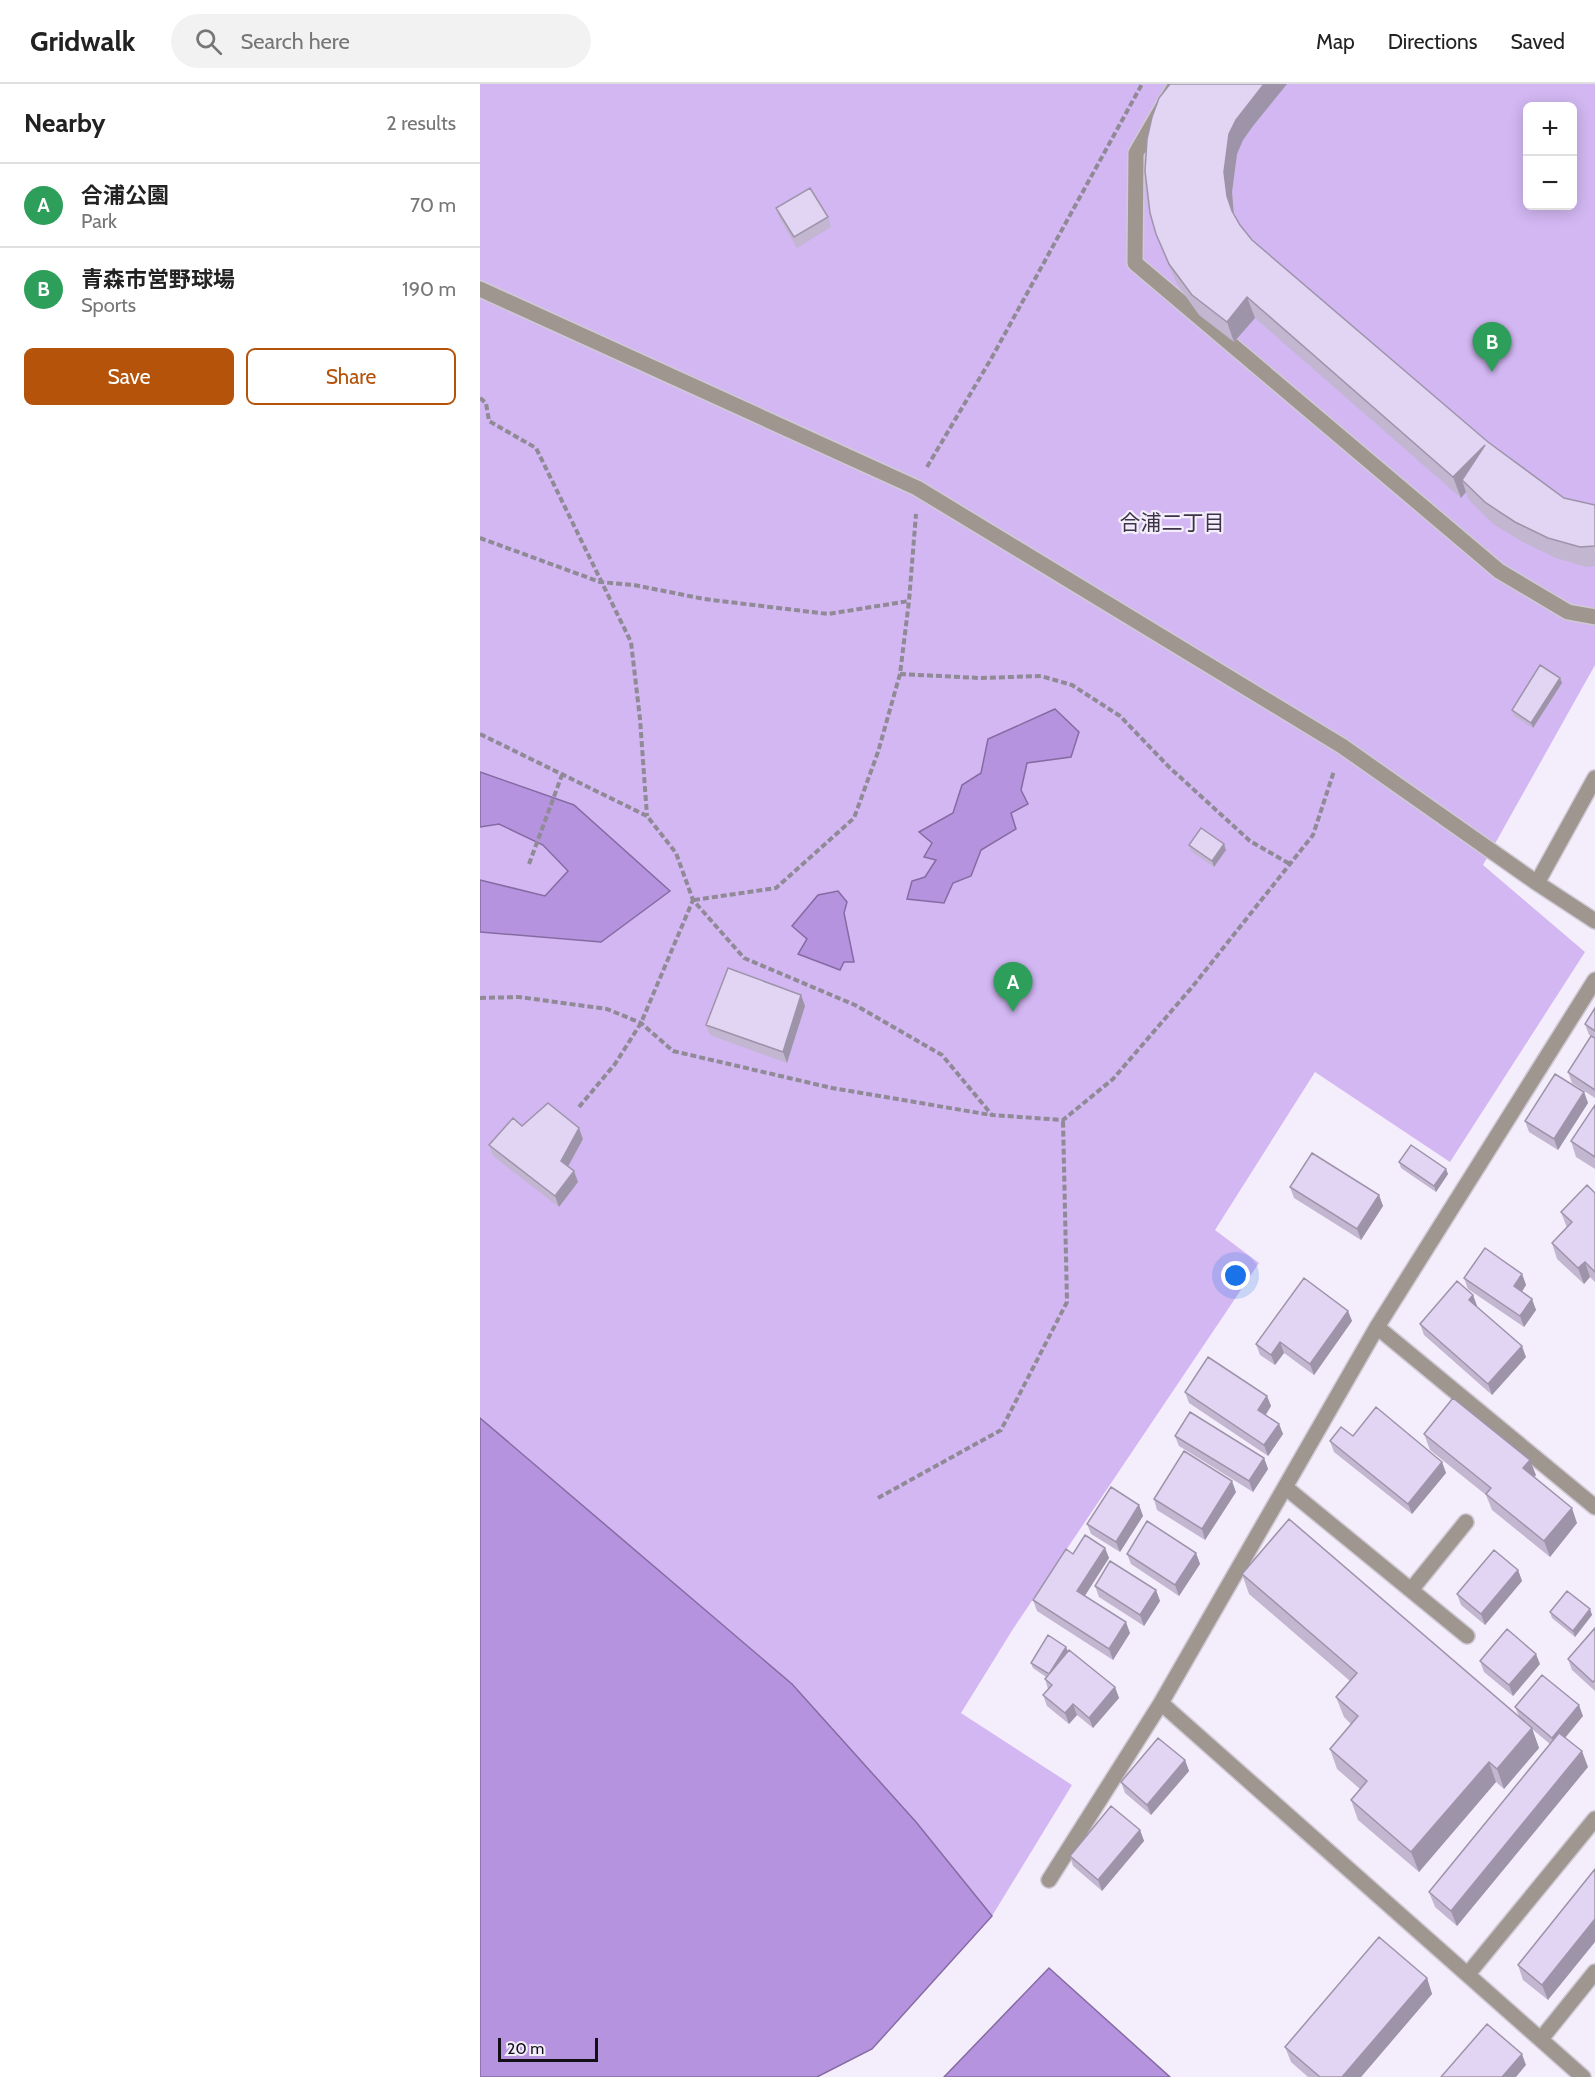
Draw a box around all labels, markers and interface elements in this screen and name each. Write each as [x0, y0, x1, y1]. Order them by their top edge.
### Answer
search box [171, 14, 591, 68]
text: Gridwalk [30, 24, 135, 58]
icon: search [192, 25, 225, 58]
text: Search here [240, 28, 350, 55]
text: Map [1316, 29, 1355, 54]
text: Directions [1388, 29, 1477, 54]
text: Saved [1510, 29, 1565, 54]
map controls [1523, 102, 1577, 210]
button: + [1523, 102, 1577, 156]
text: Nearby [24, 107, 105, 139]
text: 2 results [386, 111, 456, 135]
button: − [1523, 156, 1577, 210]
text: 合浦公園 [81, 182, 169, 209]
text: A [37, 193, 50, 217]
text: 70 m [410, 193, 456, 217]
text: Park [81, 209, 117, 233]
text: 青森市営野球場 [81, 266, 235, 293]
text: B [37, 277, 50, 301]
text: 190 m [402, 277, 456, 301]
text: Sports [81, 293, 136, 317]
pin: B [1472, 322, 1512, 372]
button: Save [24, 348, 234, 405]
button: Share [246, 348, 456, 405]
district label: 合浦二丁目 [1120, 510, 1225, 535]
pin: A [994, 962, 1032, 1012]
your location [1221, 1261, 1250, 1290]
scale bar [498, 2035, 598, 2062]
text: 20 m [507, 2039, 544, 2058]

